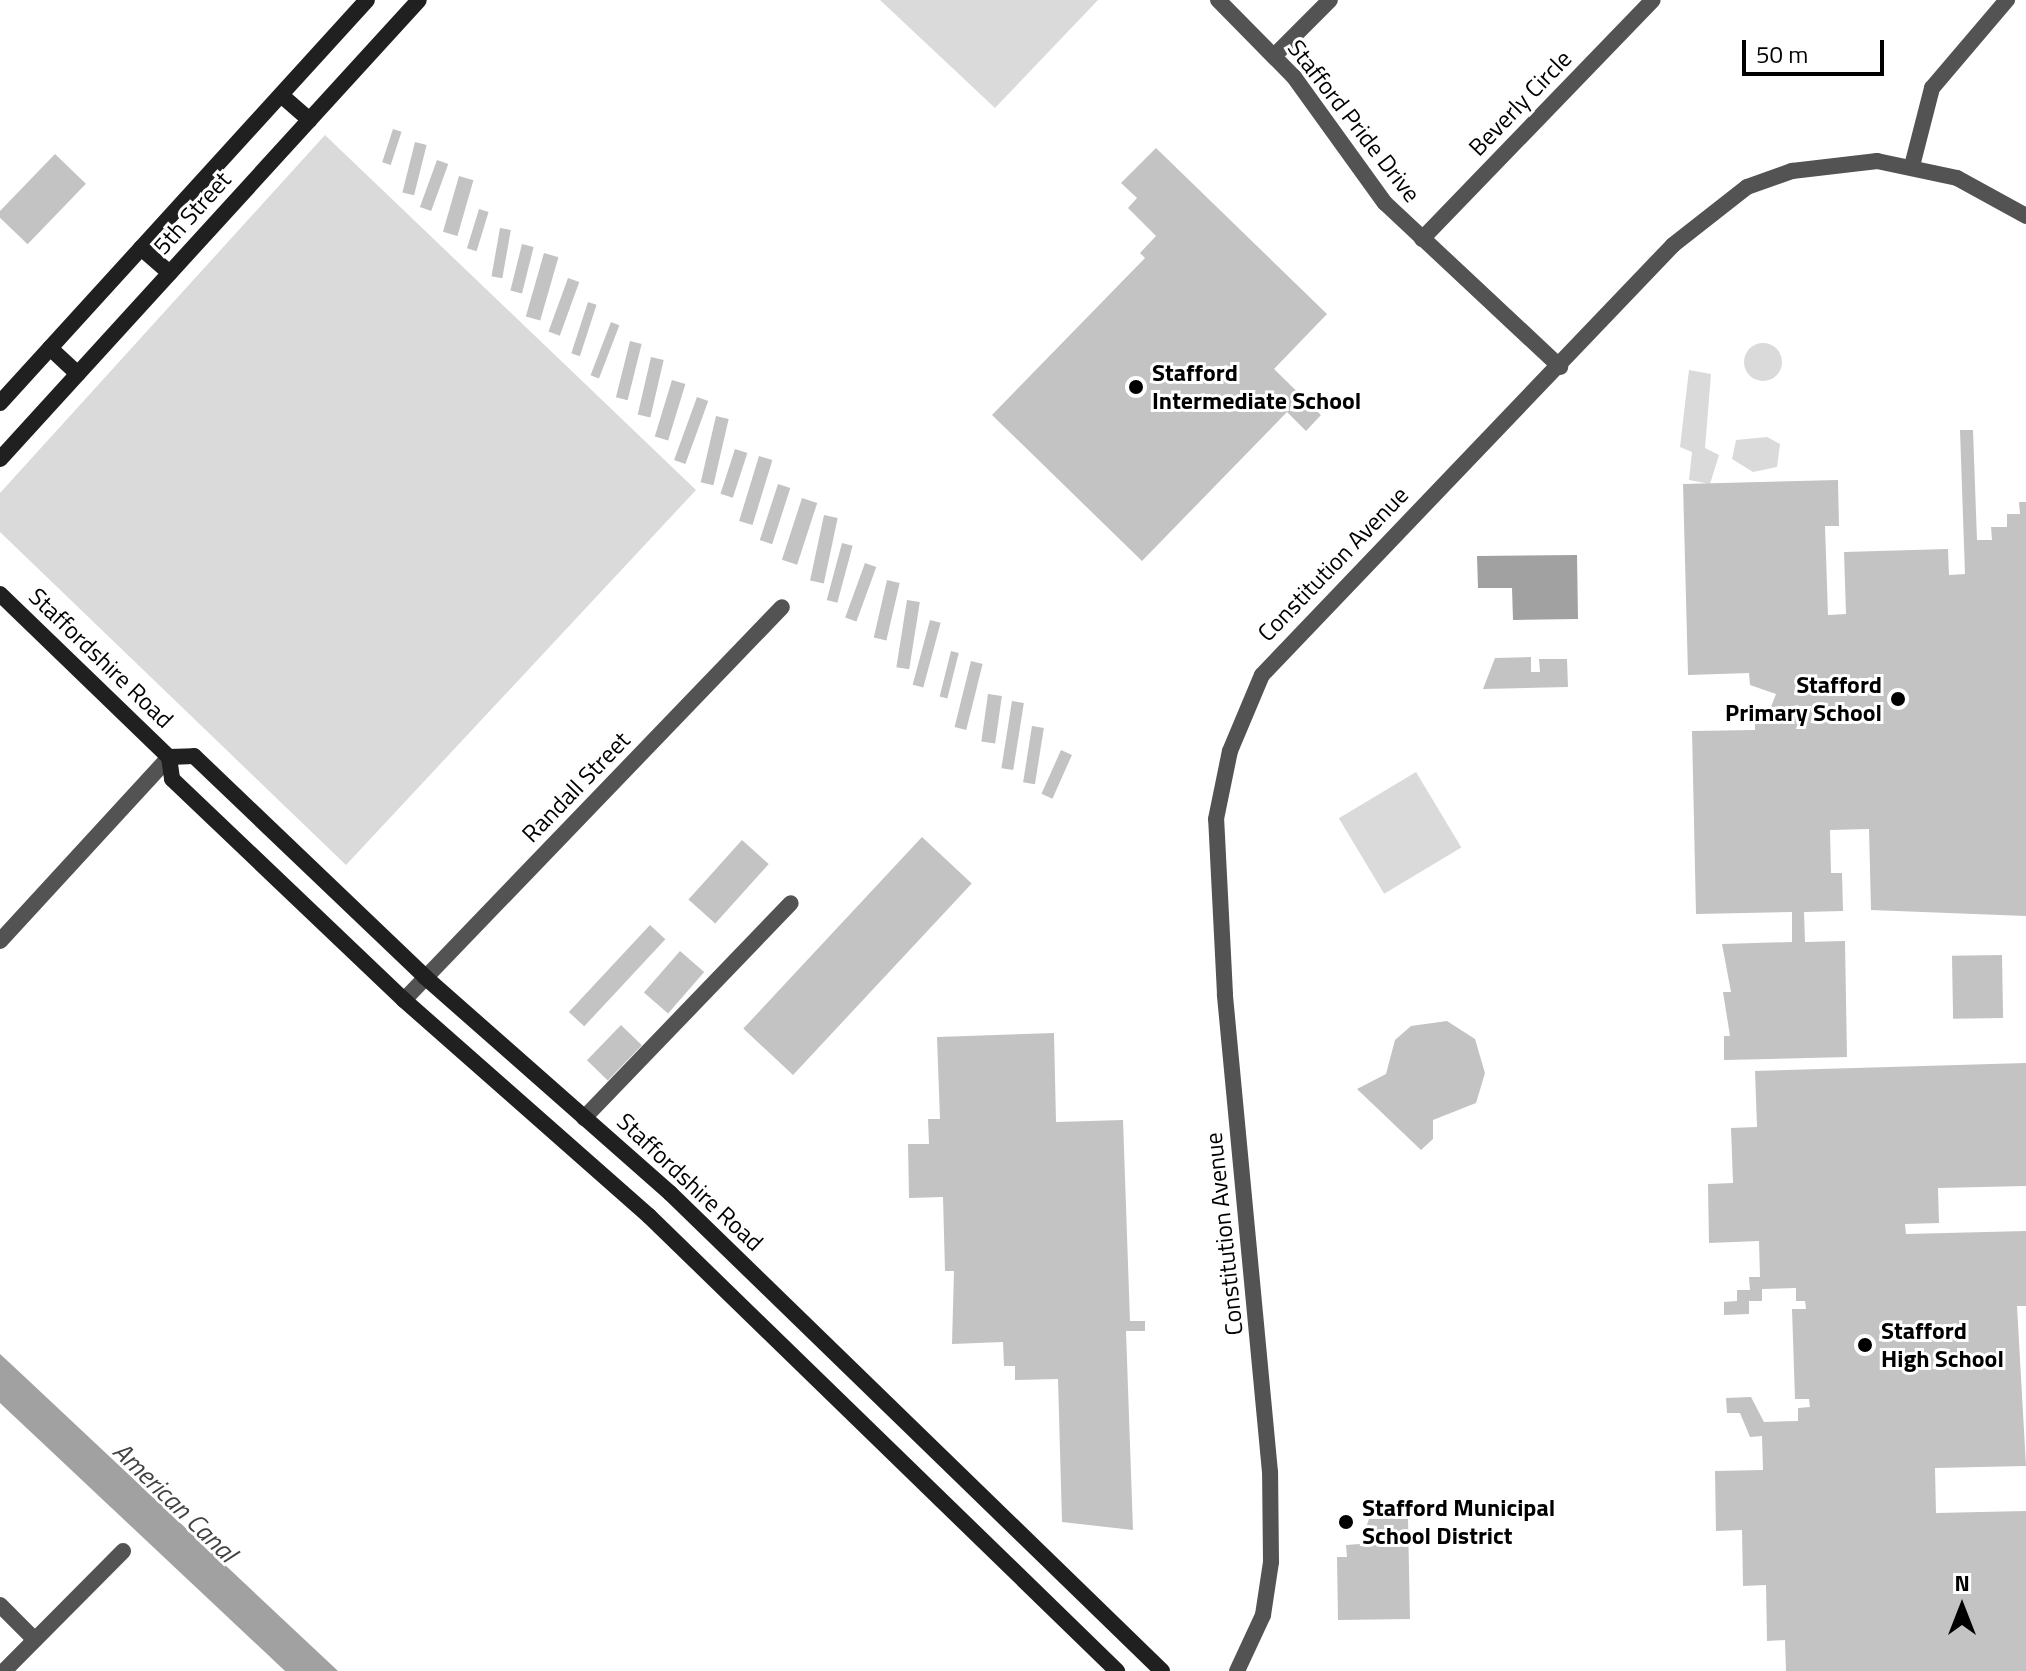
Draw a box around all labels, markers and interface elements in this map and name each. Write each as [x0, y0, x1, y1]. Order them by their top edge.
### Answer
scale bar [1746, 24, 1888, 74]
street label: Stafford Pride Drive [1282, 34, 1426, 208]
text: 50 m [1756, 36, 1808, 72]
street label: Beverly Circle [1463, 44, 1577, 162]
street label: 5th Street [147, 165, 237, 261]
place label: Stafford Intermediate School [1152, 359, 1361, 415]
marker: Stafford Intermediate School [1127, 378, 1145, 396]
street label: Constitution Avenue [1252, 481, 1414, 647]
street label: Staffordshire Road [23, 582, 179, 734]
place label: Stafford Primary School [1725, 671, 1882, 727]
marker: Stafford Primary School [1889, 690, 1907, 708]
street label: Randall Street [516, 726, 636, 848]
street label: Staffordshire Road [611, 1107, 769, 1257]
street label: Constitution Avenue [1199, 1131, 1249, 1337]
place label: Stafford High School [1881, 1317, 2004, 1373]
marker: Stafford High School [1856, 1336, 1874, 1354]
water label: American Canal [107, 1435, 243, 1569]
place label: Stafford Municipal School District [1362, 1494, 1555, 1550]
marker: Stafford Municipal School District [1337, 1513, 1355, 1531]
text: N [1954, 1566, 1970, 1600]
north arrow [1922, 1567, 2002, 1647]

